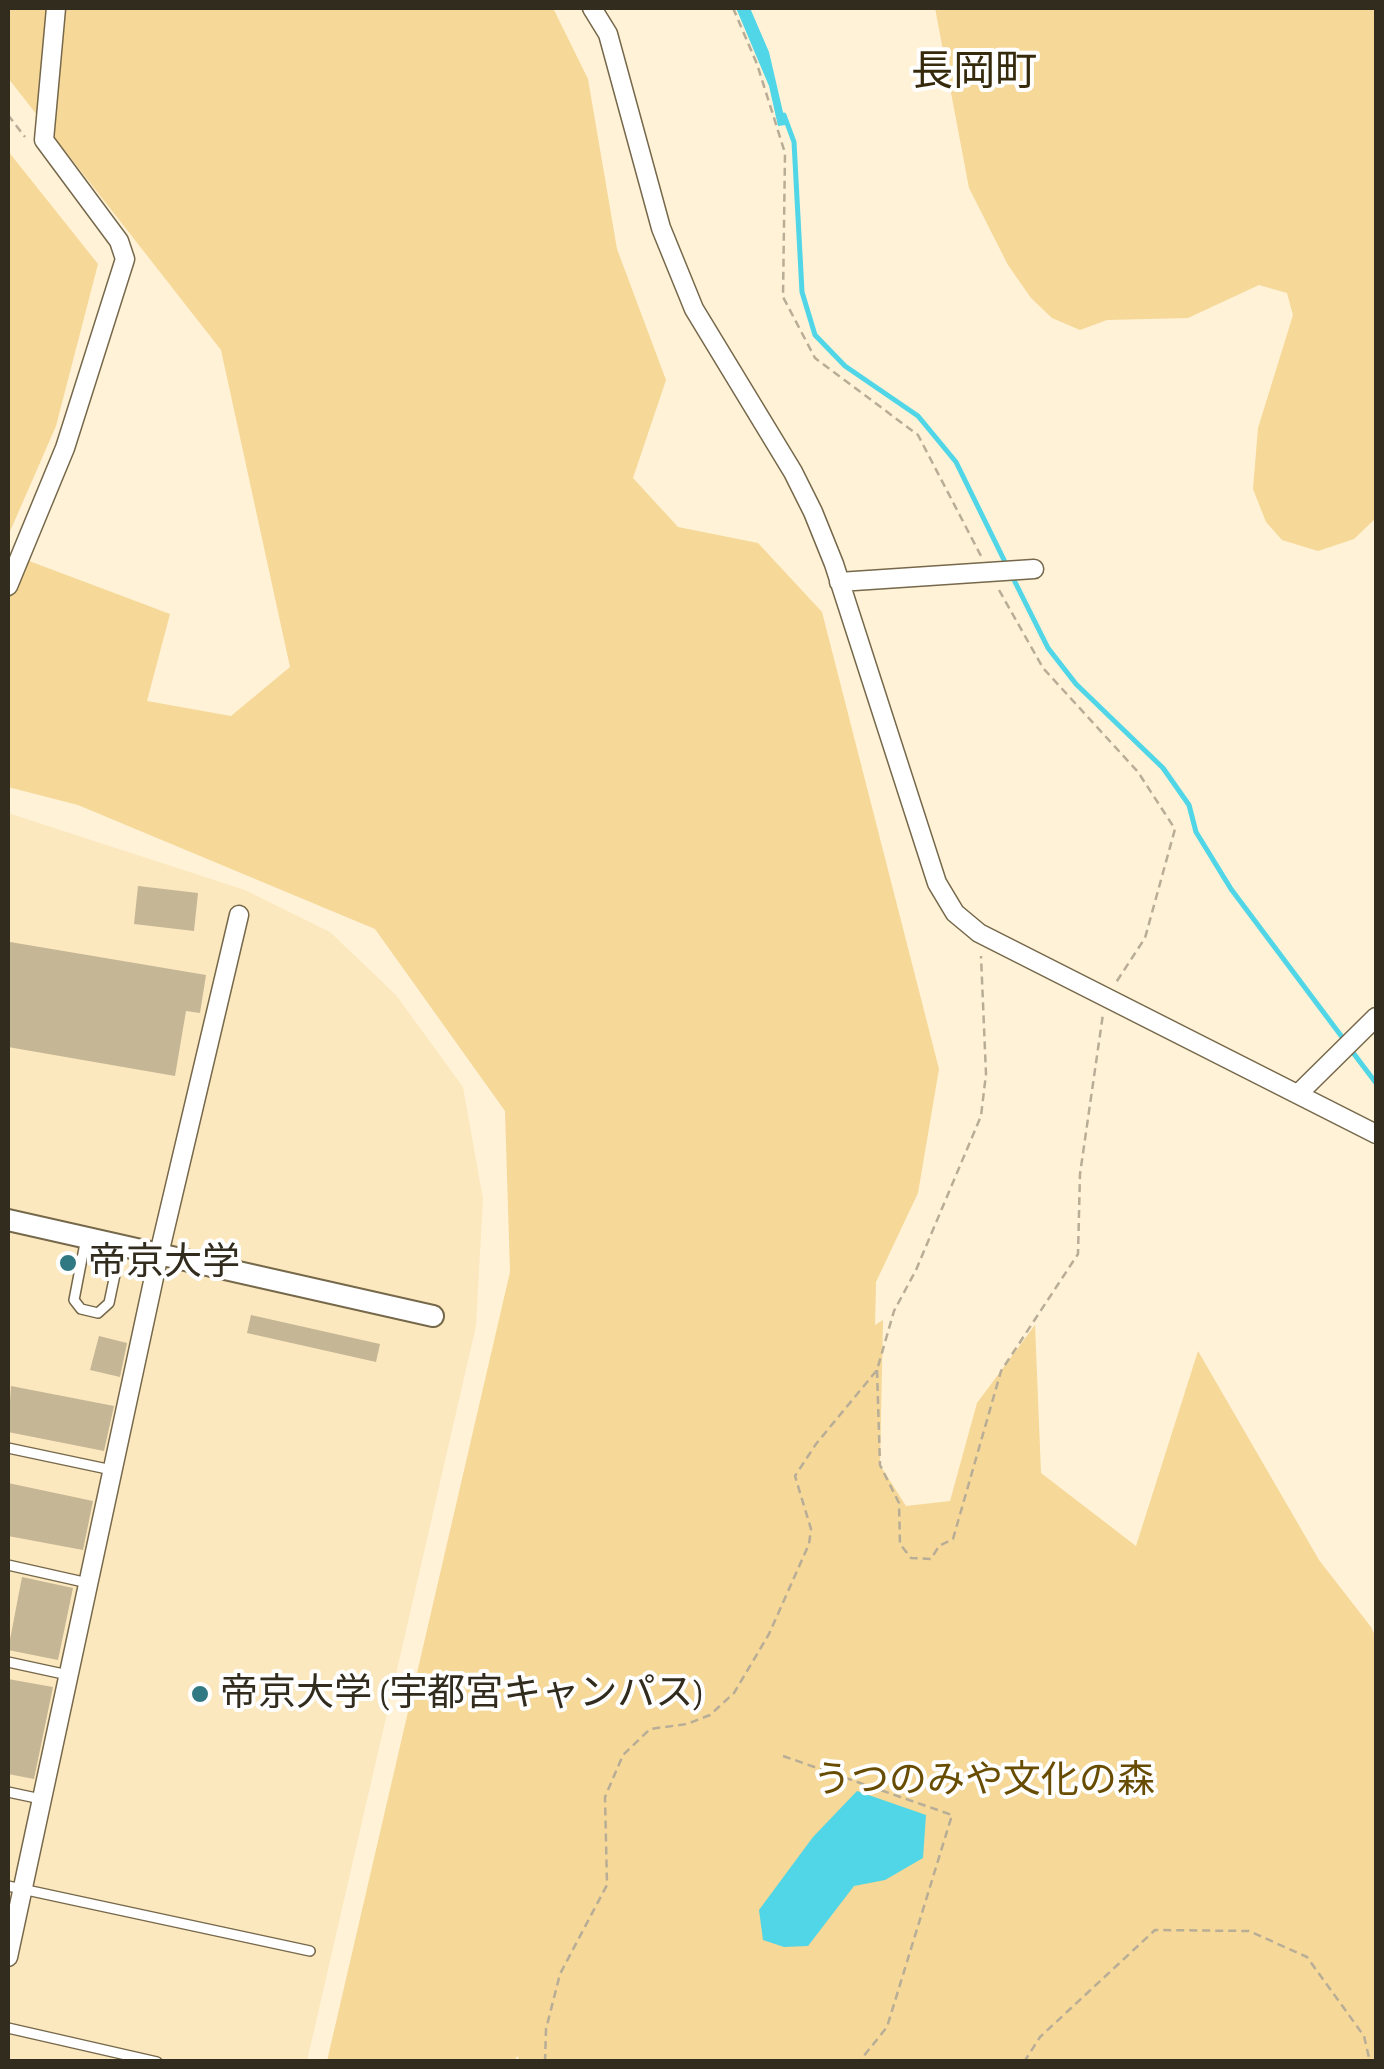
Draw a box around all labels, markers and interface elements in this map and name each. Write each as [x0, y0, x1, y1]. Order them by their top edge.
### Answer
district label: 長岡町 [911, 47, 1037, 97]
place label: 帝京大学 [88, 1240, 240, 1286]
marker: 帝京大学 [57, 1252, 79, 1274]
place label: 帝京大学 (宇都宮キャンパス) [220, 1671, 705, 1717]
marker: 帝京大学 (宇都宮キャンパス) [189, 1683, 211, 1705]
park label: うつのみや文化の森 [813, 1758, 1155, 1804]

